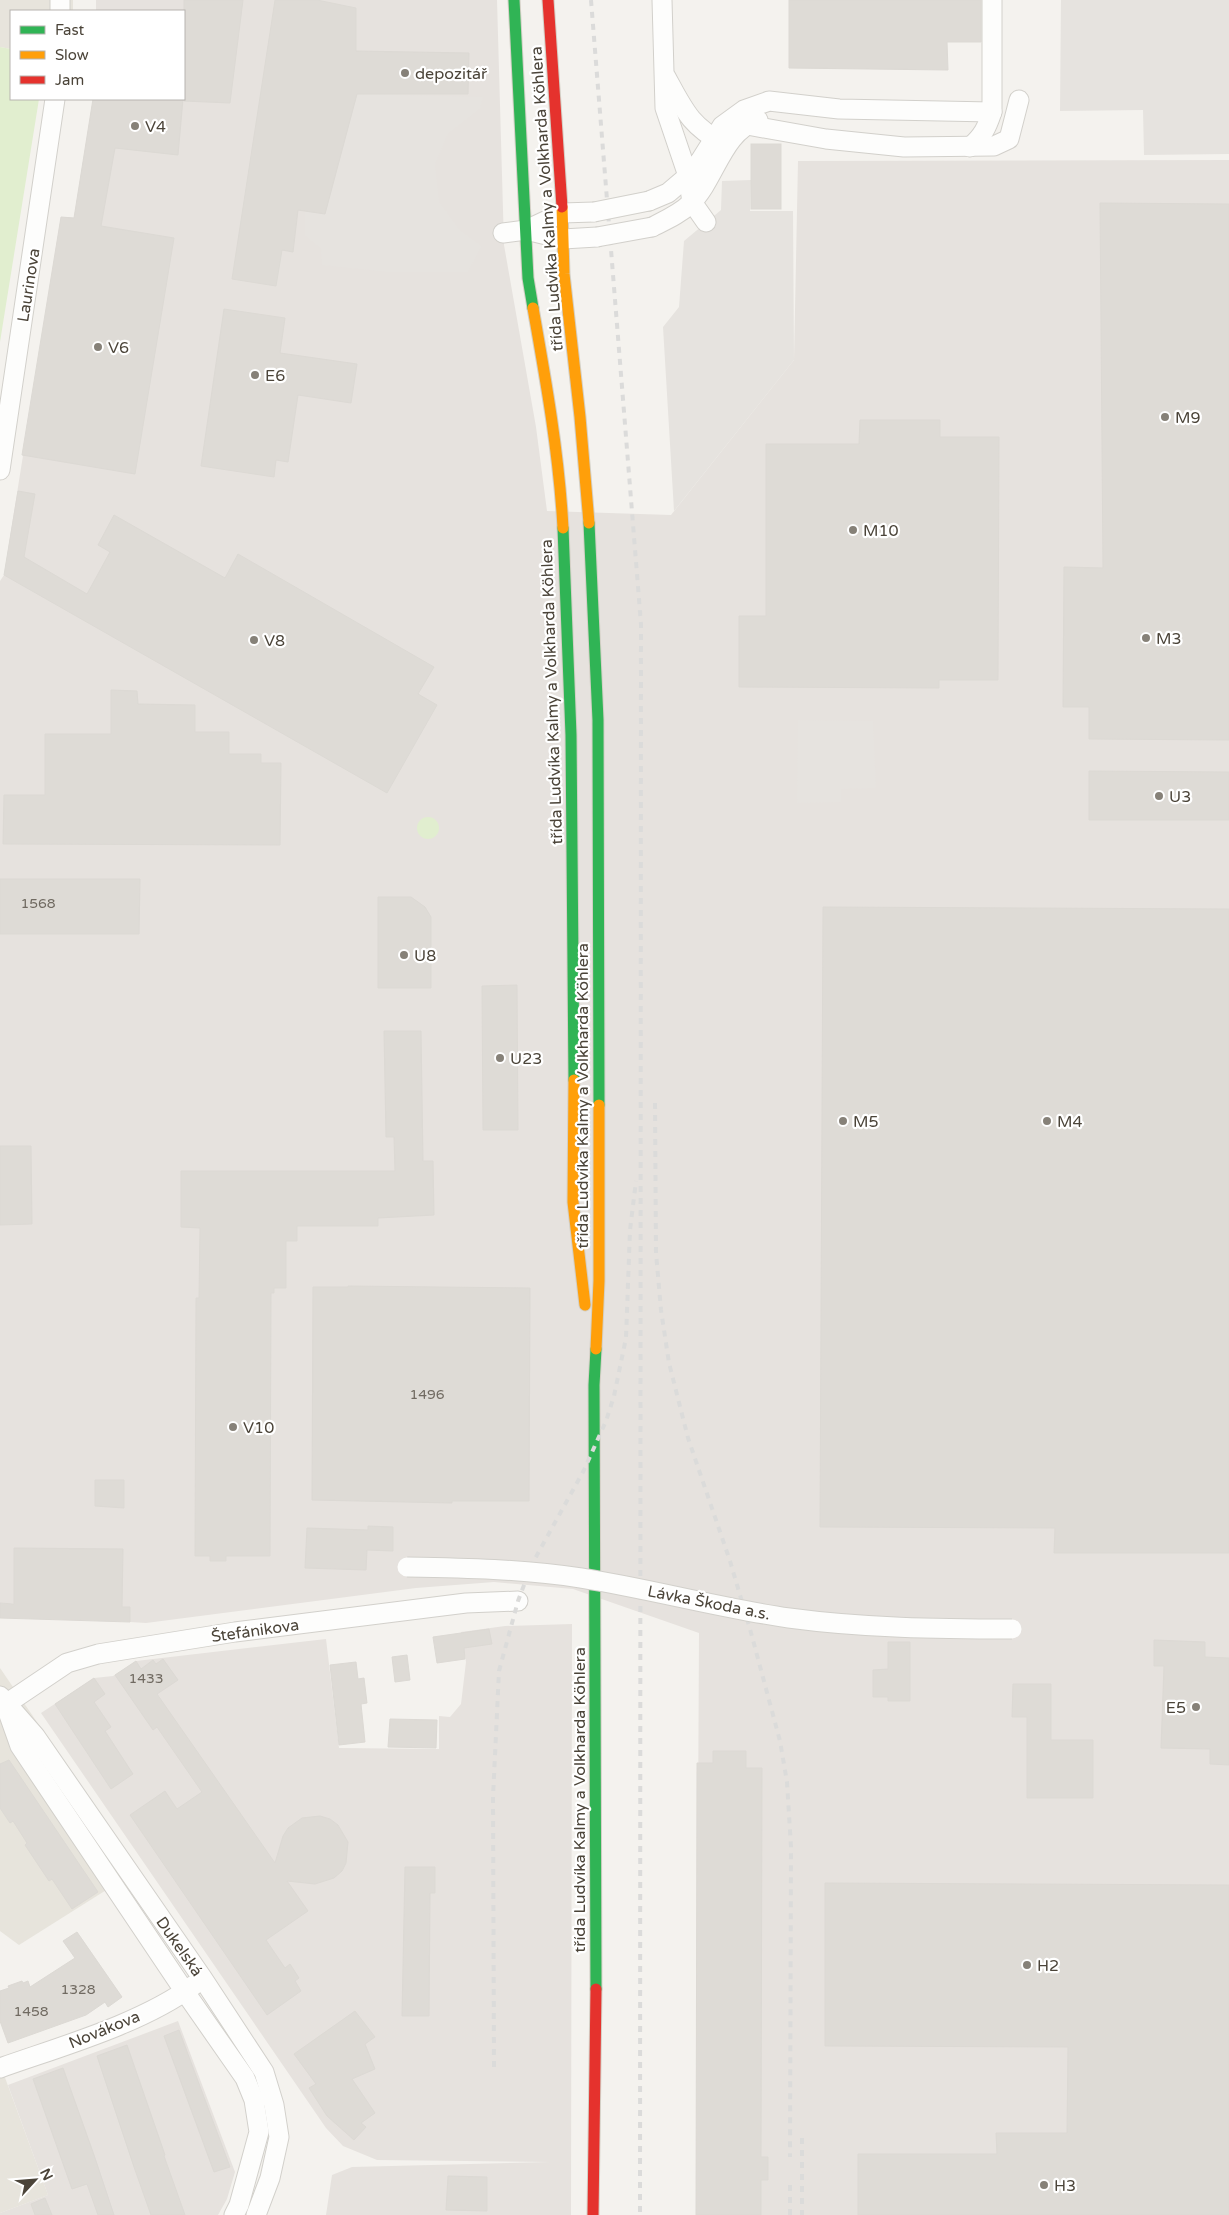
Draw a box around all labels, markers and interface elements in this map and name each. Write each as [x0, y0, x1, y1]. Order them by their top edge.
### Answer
legend [10, 10, 185, 100]
text: Fast [55, 21, 85, 39]
text: Slow [55, 46, 89, 64]
street label: třída Ludvíka Kalmy a Volkharda Köhlera [526, 46, 568, 352]
place label: depozitář [415, 64, 488, 84]
marker: depozitář [399, 67, 411, 79]
text: Jam [55, 71, 84, 89]
place label: V4 [145, 117, 166, 137]
marker: V4 [129, 120, 141, 132]
street label: Laurinova [13, 247, 45, 324]
place label: V6 [108, 338, 129, 358]
marker: V6 [92, 341, 104, 353]
place label: E6 [265, 366, 285, 386]
marker: E6 [249, 369, 261, 381]
place label: M9 [1175, 408, 1201, 428]
marker: M9 [1159, 411, 1171, 423]
place label: M10 [863, 521, 899, 541]
marker: M10 [847, 524, 859, 536]
street label: třída Ludvíka Kalmy a Volkharda Köhlera [537, 539, 567, 845]
place label: M3 [1156, 629, 1182, 649]
place label: V8 [264, 631, 285, 651]
marker: M3 [1140, 632, 1152, 644]
marker: V8 [248, 634, 260, 646]
place label: U3 [1169, 787, 1191, 807]
marker: U3 [1153, 790, 1165, 802]
house number: 1568 [20, 895, 56, 912]
street label: třída Ludvíka Kalmy a Volkharda Köhlera [573, 943, 593, 1249]
place label: U8 [414, 946, 436, 966]
marker: U8 [398, 949, 410, 961]
place label: U23 [510, 1049, 542, 1069]
marker: U23 [494, 1052, 506, 1064]
place label: M5 [853, 1112, 879, 1132]
place label: M4 [1057, 1112, 1083, 1132]
marker: M5 [837, 1115, 849, 1127]
marker: M4 [1041, 1115, 1053, 1127]
house number: 1496 [409, 1386, 445, 1403]
place label: V10 [243, 1418, 274, 1438]
marker: V10 [227, 1421, 239, 1433]
street label: Lávka Škoda a.s. [646, 1581, 772, 1625]
street label: Štefánikova [210, 1615, 300, 1647]
street label: třída Ludvíka Kalmy a Volkharda Köhlera [570, 1647, 590, 1953]
house number: 1433 [128, 1670, 164, 1687]
place label: E5 [1166, 1698, 1186, 1718]
marker: E5 [1190, 1701, 1202, 1713]
street label: Dukelská [151, 1913, 207, 1980]
place label: H2 [1037, 1956, 1059, 1976]
marker: H2 [1021, 1959, 1033, 1971]
house number: 1328 [60, 1981, 96, 1998]
house number: 1458 [13, 2003, 49, 2020]
street label: Novákova [66, 2007, 143, 2053]
north arrow [10, 2155, 60, 2205]
text: N [36, 2166, 56, 2183]
place label: H3 [1054, 2176, 1076, 2196]
marker: H3 [1038, 2179, 1050, 2191]

